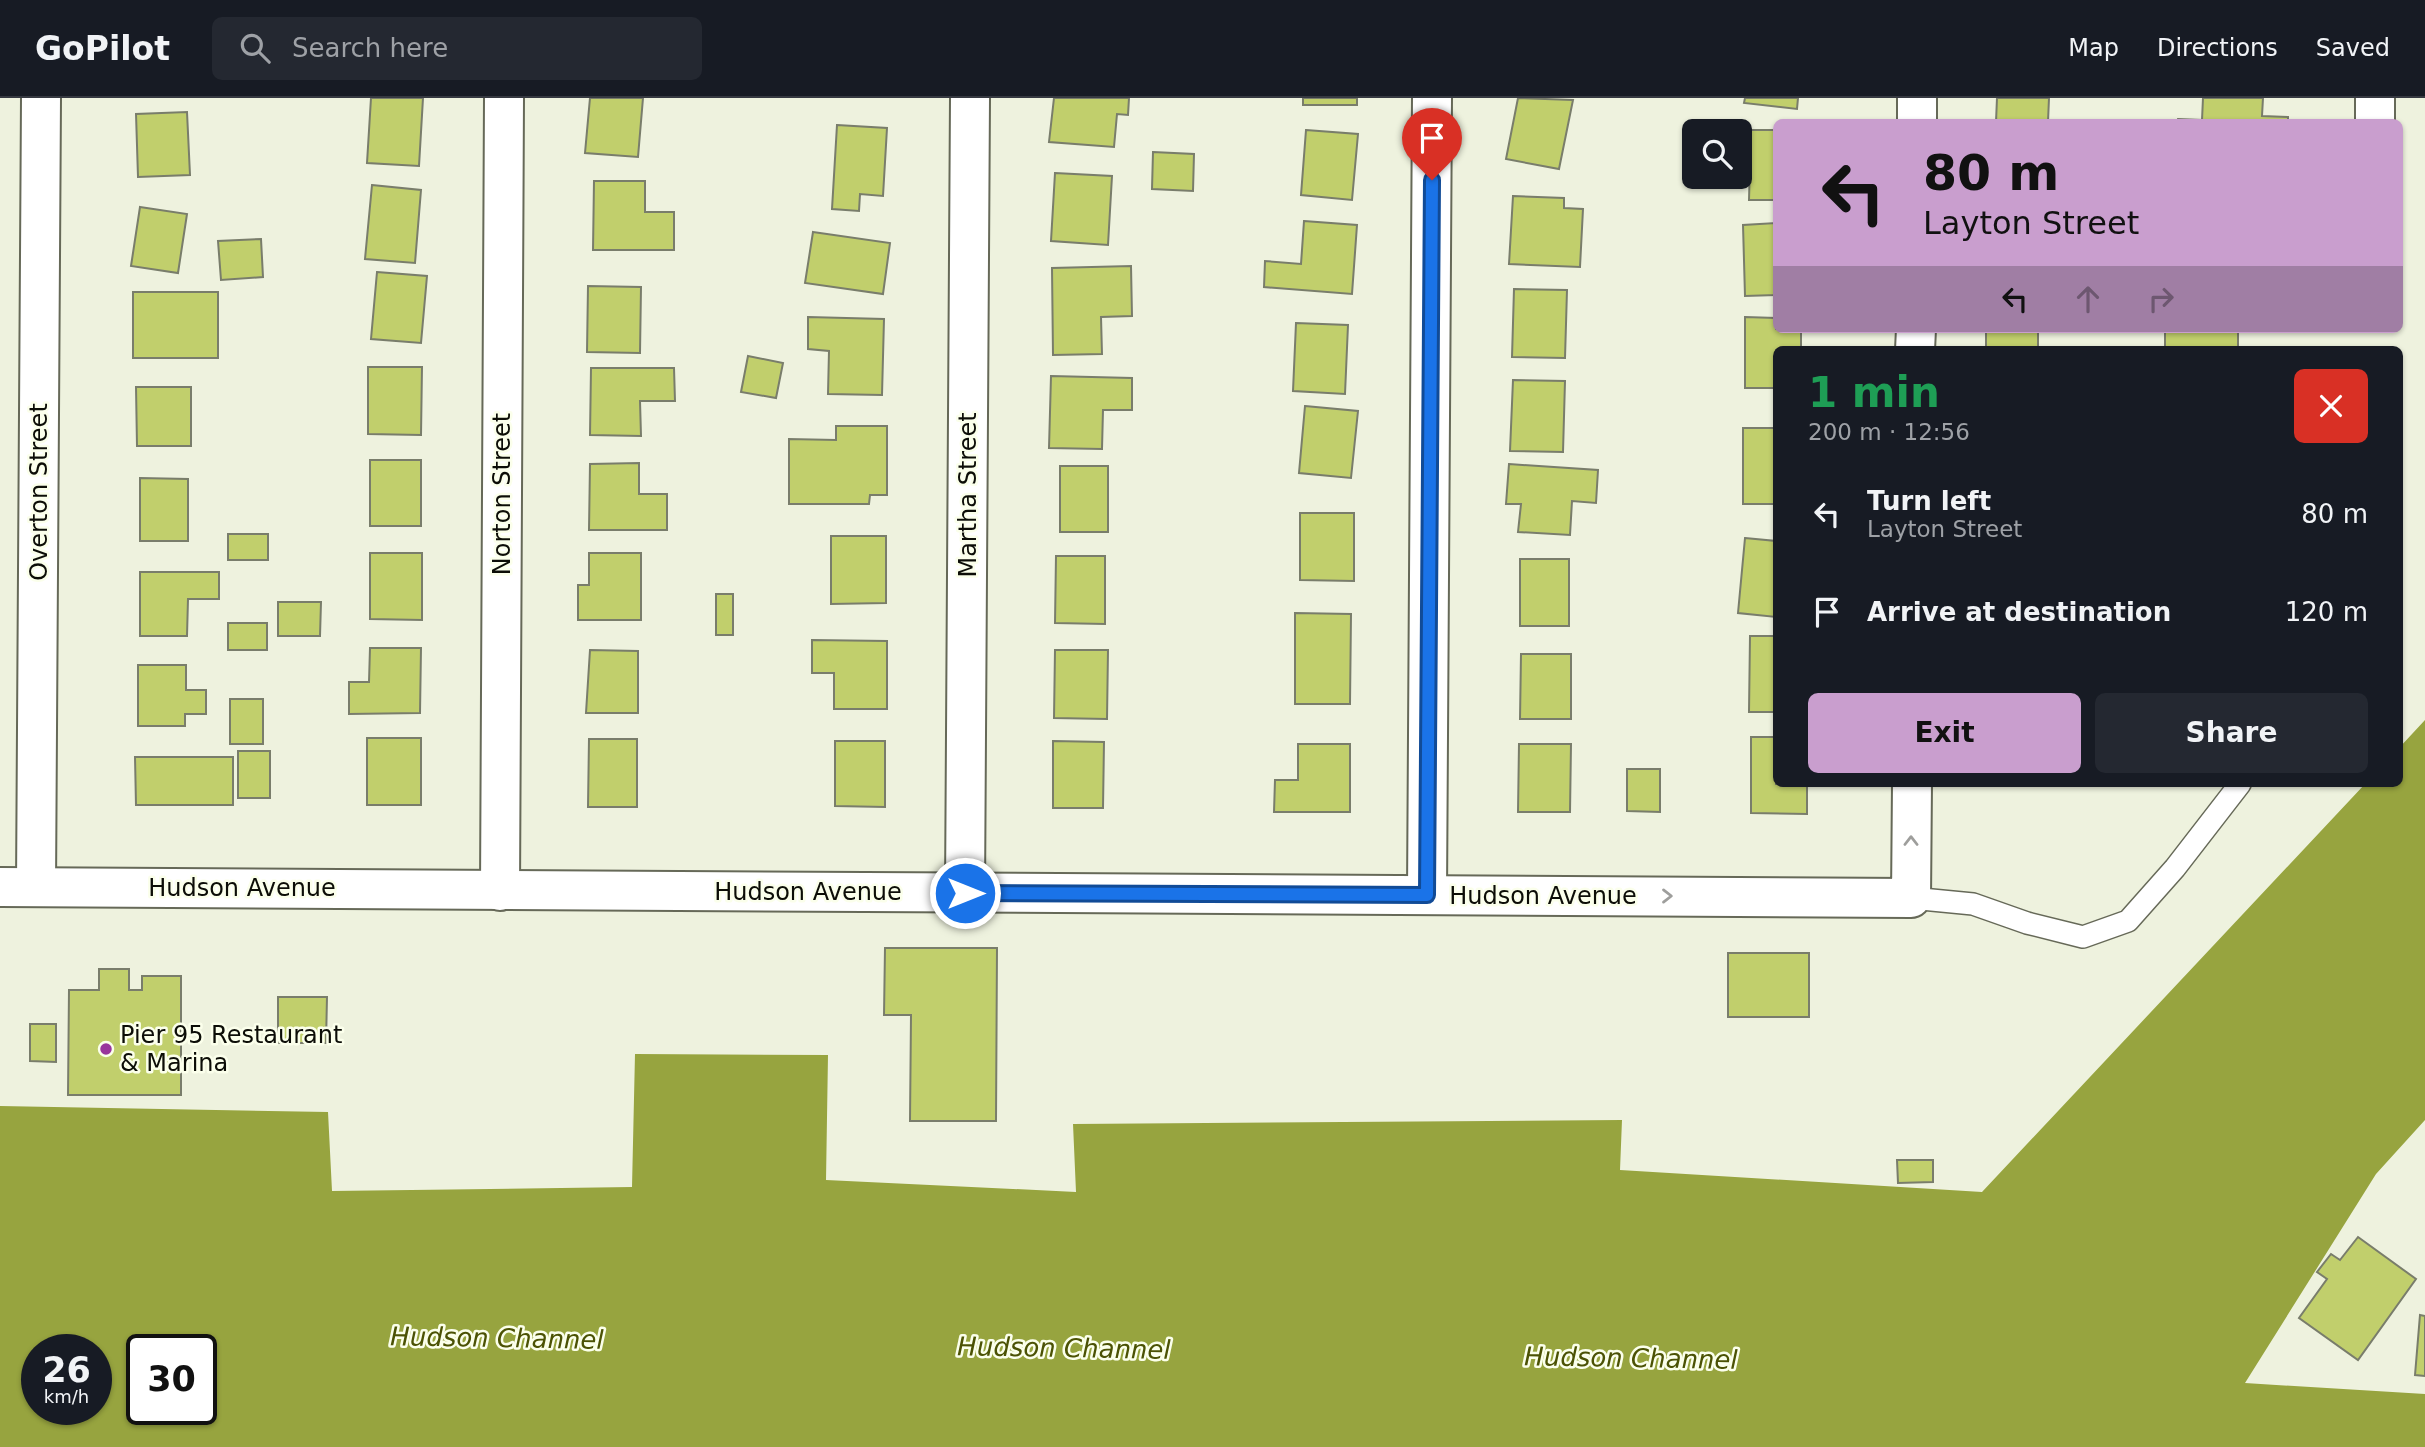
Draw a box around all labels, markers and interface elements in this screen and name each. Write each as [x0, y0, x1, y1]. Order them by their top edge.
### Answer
search box [212, 17, 702, 80]
text: GoPilot [35, 29, 170, 68]
icon: search [236, 29, 274, 67]
text: Search here [292, 33, 448, 63]
text: Map [2068, 34, 2119, 62]
text: Directions [2157, 34, 2278, 62]
text: Saved [2316, 34, 2390, 62]
pin [1402, 108, 1462, 180]
icon: arrive [1413, 119, 1451, 157]
map controls [1682, 119, 1752, 189]
button: search [1682, 119, 1752, 189]
text: 80 m [1923, 145, 2059, 202]
icon: left [1808, 147, 1899, 238]
text: Layton Street [1923, 204, 2139, 242]
icon: left [1996, 280, 2034, 318]
icon: ahead [2069, 280, 2107, 318]
icon: right [2142, 280, 2180, 318]
text: 1 min [1808, 368, 1940, 417]
button: close [2294, 369, 2368, 443]
street label: Overton Street [25, 403, 53, 581]
street label: Martha Street [954, 412, 982, 578]
street label: Norton Street [488, 413, 516, 575]
text: 200 m · 12:56 [1808, 419, 1970, 445]
text: Turn left [1867, 486, 1991, 516]
icon: left [1808, 495, 1846, 533]
text: 80 m [2301, 499, 2368, 529]
text: Layton Street [1867, 516, 2022, 542]
icon: arrive [1808, 593, 1846, 631]
text: Arrive at destination [1867, 597, 2171, 627]
text: 120 m [2285, 597, 2368, 627]
button: Exit [1808, 693, 2081, 773]
button: Share [2095, 693, 2368, 773]
one-way arrow [1904, 835, 1919, 846]
position arrow [928, 856, 1002, 930]
street label: Hudson Avenue [148, 874, 336, 902]
street label: Hudson Avenue [714, 878, 902, 906]
street label: Hudson Avenue [1449, 882, 1637, 910]
one-way arrow [1662, 888, 1672, 904]
place label: Pier 95 Restaurant & Marina [120, 1021, 342, 1077]
marker: Pier 95 Restaurant & Marina [98, 1041, 114, 1057]
water label: Hudson Channel [390, 1321, 605, 1355]
water label: Hudson Channel [957, 1331, 1172, 1365]
speed limit sign: 30 [126, 1334, 217, 1425]
water label: Hudson Channel [1524, 1341, 1739, 1375]
text: 26 [42, 1350, 91, 1390]
text: km/h [44, 1386, 89, 1407]

